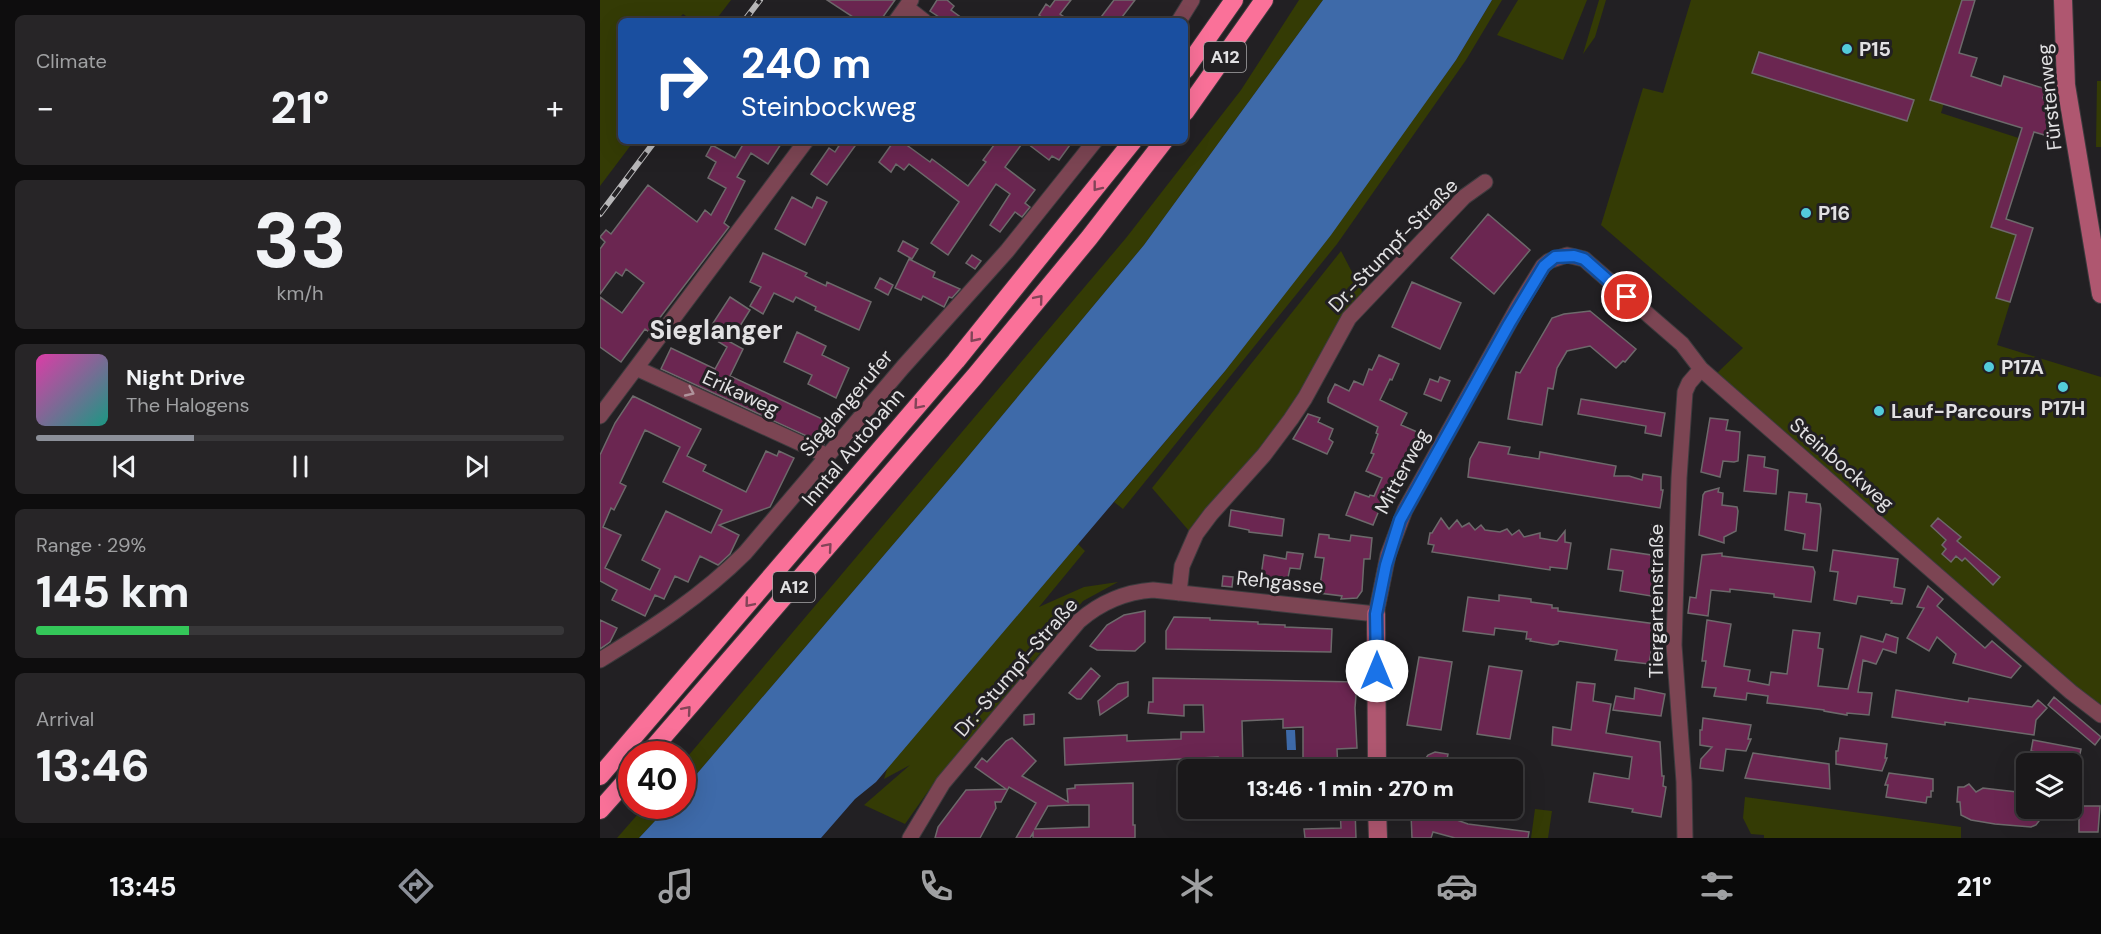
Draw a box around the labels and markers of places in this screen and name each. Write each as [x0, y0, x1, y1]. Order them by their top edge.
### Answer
place label: P15 [1859, 36, 1891, 62]
marker: P15 [1840, 42, 1854, 56]
place label: P16 [1818, 200, 1850, 226]
marker: P16 [1799, 206, 1813, 220]
pin [1601, 271, 1652, 322]
place label: P17A [2001, 354, 2044, 380]
marker: P17A [1982, 360, 1996, 374]
marker: P17H [2056, 380, 2070, 394]
place label: P17H [2041, 395, 2085, 421]
place label: Lauf-Parcours [1891, 398, 2032, 424]
marker: Lauf-Parcours [1872, 404, 1886, 418]

